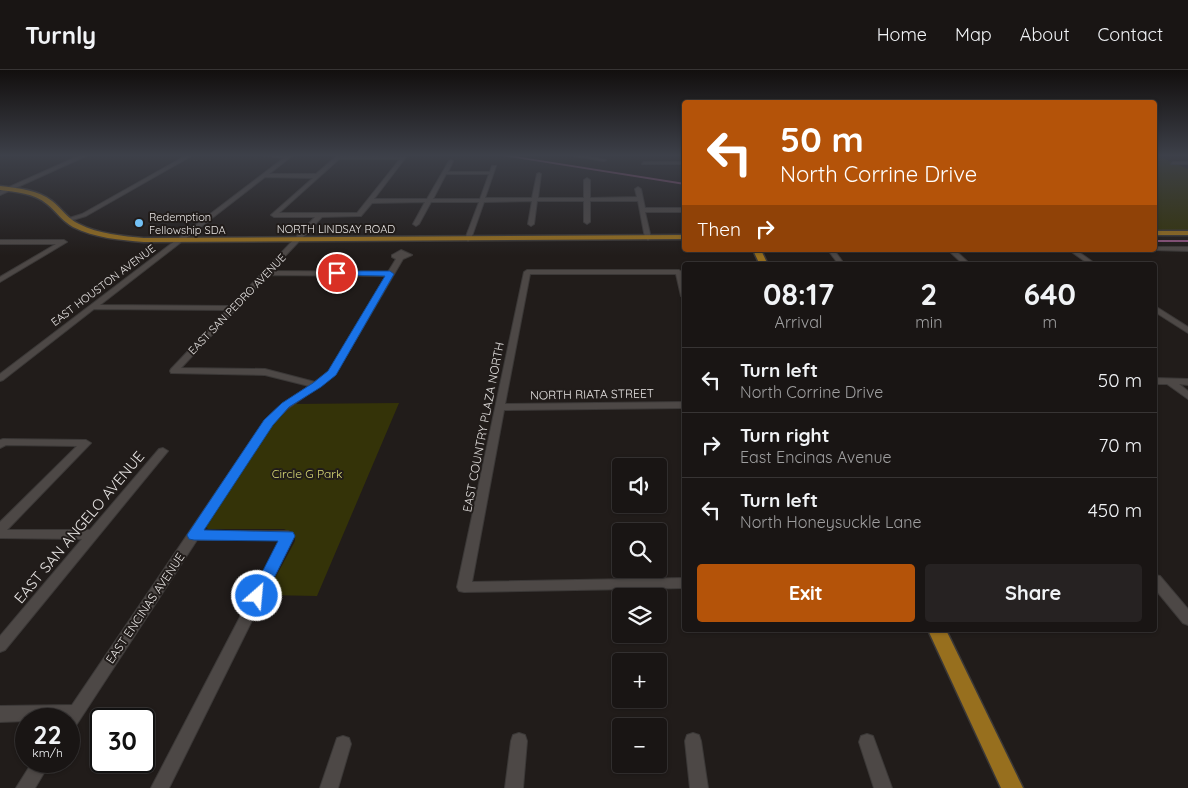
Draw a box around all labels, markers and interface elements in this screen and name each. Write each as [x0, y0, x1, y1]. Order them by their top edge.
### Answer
text: Turnly [25, 20, 96, 50]
text: Home [877, 23, 927, 46]
text: Map [955, 23, 992, 46]
text: About [1020, 23, 1070, 46]
text: Contact [1098, 23, 1163, 46]
text: 50 m [780, 117, 864, 161]
icon: left [697, 120, 762, 185]
text: North Corrine Drive [780, 160, 977, 188]
place label: Redemption Fellowship SDA [149, 210, 226, 237]
icon: right [751, 215, 779, 243]
marker: Redemption Fellowship SDA [133, 217, 145, 229]
text: Then [697, 217, 741, 241]
street label: NORTH LINDSAY ROAD [277, 222, 395, 236]
street label: EAST HOUSTON AVENUE [48, 241, 158, 329]
street label: EAST SAN PEDRO AVENUE [185, 251, 289, 357]
pin [316, 252, 358, 294]
icon: arrive [323, 259, 351, 287]
text: 08:17 [763, 275, 834, 313]
text: 2 [920, 275, 937, 313]
text: 640 [1023, 275, 1076, 313]
text: Arrival [775, 312, 823, 332]
text: min [915, 312, 942, 332]
text: m [1042, 312, 1057, 332]
street label: EAST COUNTRY PLAZA NORTH [459, 341, 507, 513]
text: Turn left [740, 358, 818, 382]
icon: left [697, 366, 725, 394]
text: 50 m [1098, 368, 1142, 392]
text: North Corrine Drive [740, 382, 883, 402]
street label: NORTH RIATA STREET [530, 385, 654, 403]
text: Turn right [740, 423, 829, 447]
icon: right [697, 431, 725, 459]
text: 70 m [1098, 433, 1142, 457]
street label: EAST SAN ANGELO AVENUE [10, 447, 148, 607]
text: East Encinas Avenue [740, 447, 892, 467]
map controls [612, 458, 667, 773]
button: sound [612, 458, 667, 513]
park label: Circle G Park [272, 466, 342, 481]
text: Turn left [740, 488, 818, 512]
icon: left [697, 496, 725, 524]
text: 450 m [1088, 498, 1142, 522]
text: North Honeysuckle Lane [740, 512, 921, 532]
button: search [612, 523, 667, 578]
street label: EAST ENCINAS AVENUE [102, 550, 188, 666]
button: Exit [697, 564, 915, 622]
button: Share [925, 564, 1142, 622]
position arrow [230, 569, 282, 621]
button: layers [612, 588, 667, 643]
button: + [612, 653, 667, 708]
speed limit sign: 30 [90, 708, 155, 773]
button: − [612, 718, 667, 773]
text: 22 [33, 719, 62, 750]
text: km/h [32, 745, 63, 760]

